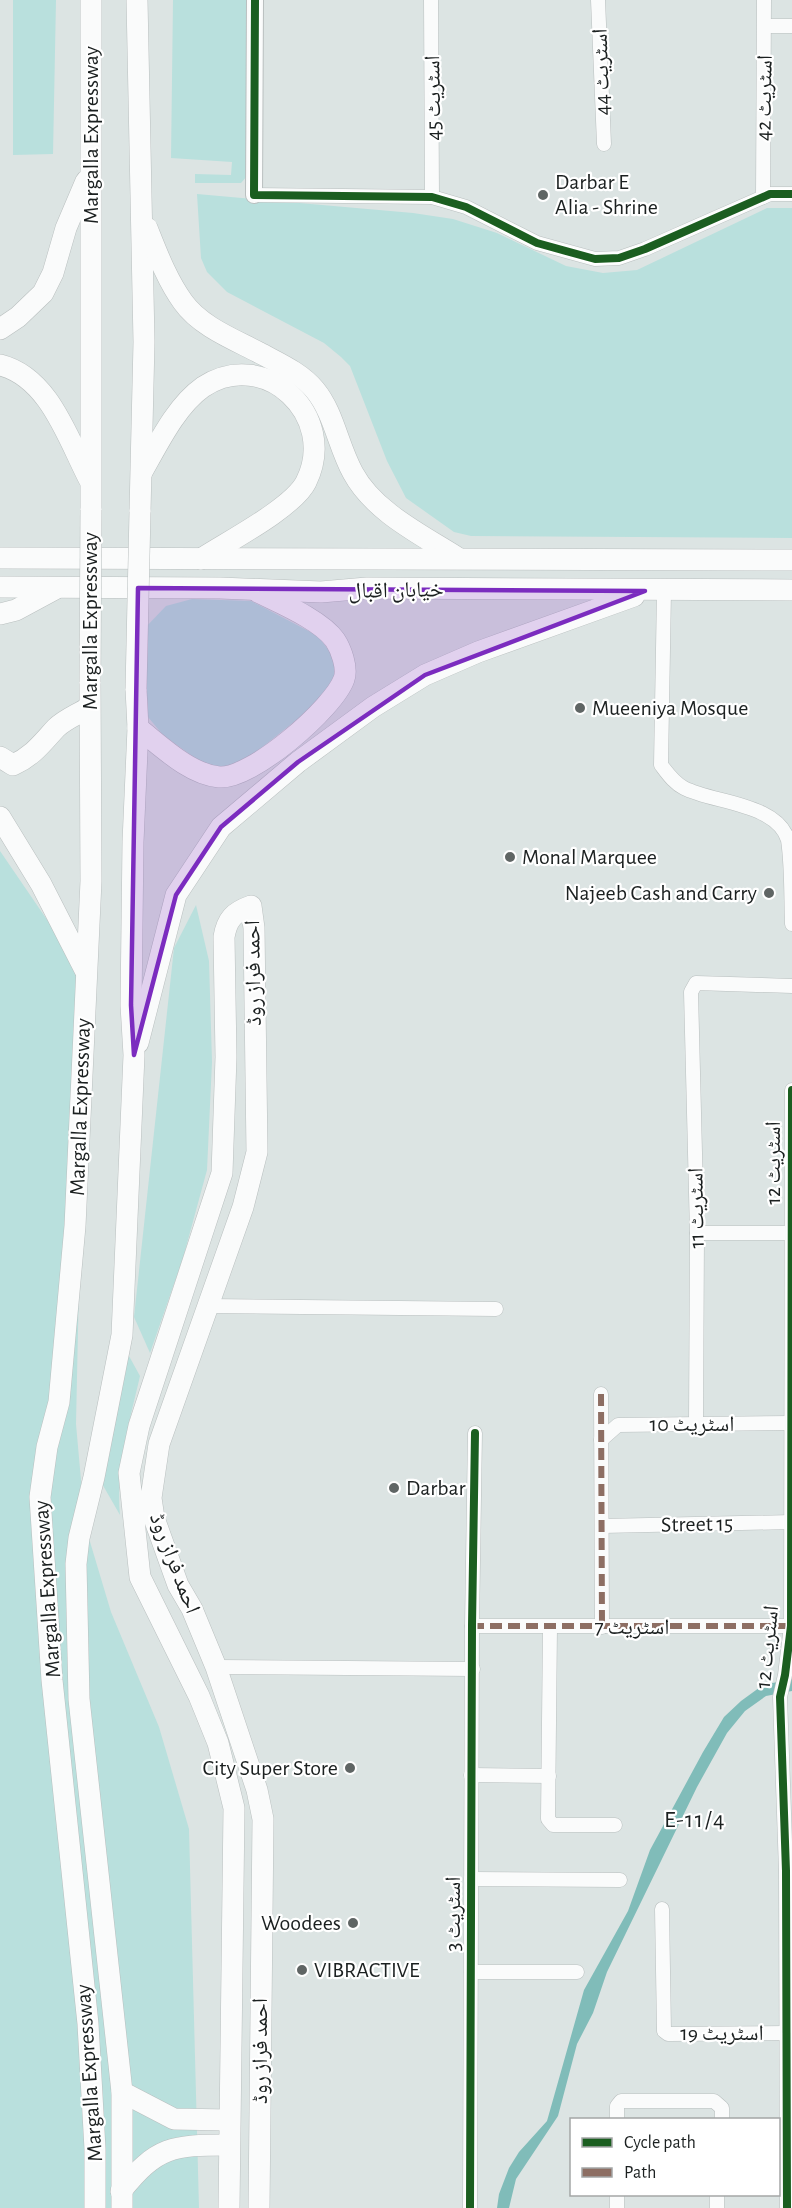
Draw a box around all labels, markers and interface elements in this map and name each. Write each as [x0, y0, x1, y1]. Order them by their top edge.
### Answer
street label: اسٹریٹ 44 [588, 28, 615, 116]
street label: Margalla Expressway [80, 45, 102, 224]
street label: اسٹریٹ 45 [421, 55, 446, 141]
street label: اسٹریٹ 42 [752, 55, 777, 141]
place label: Darbar E Alia - Shrine [555, 171, 658, 218]
marker: Darbar E Alia - Shrine [536, 188, 550, 202]
street label: Margalla Expressway [79, 531, 101, 710]
street label: خیابان اقبال [348, 578, 444, 604]
place label: Mueeniya Mosque [592, 697, 748, 719]
marker: Mueeniya Mosque [573, 701, 587, 715]
place label: Monal Marquee [522, 846, 657, 868]
marker: Monal Marquee [503, 850, 517, 864]
place label: Najeeb Cash and Carry [565, 882, 758, 904]
marker: Najeeb Cash and Carry [762, 886, 776, 900]
street label: احمد فراز روڈ [241, 920, 266, 1026]
street label: Margalla Expressway [66, 1017, 94, 1196]
street label: اسٹریٹ 12 [762, 1121, 785, 1205]
street label: اسٹریٹ 11 [684, 1167, 709, 1249]
street label: اسٹریٹ 10 [650, 1413, 734, 1436]
place label: Darbar [406, 1477, 466, 1499]
marker: Darbar [387, 1481, 401, 1495]
street label: Margalla Expressway [30, 1499, 64, 1678]
street label: احمد فراز روڈ [145, 1510, 204, 1617]
street label: Street 15 [661, 1512, 733, 1536]
street label: اسٹریٹ 12 [752, 1604, 783, 1690]
street label: اسٹریٹ 7 [595, 1616, 669, 1639]
place label: City Super Store [203, 1757, 338, 1779]
marker: City Super Store [343, 1761, 357, 1775]
district label: E-11/4 [664, 1808, 726, 1832]
street label: اسٹریٹ 3 [442, 1877, 465, 1951]
place label: Woodees [261, 1912, 341, 1934]
marker: Woodees [346, 1916, 360, 1930]
place label: VIBRACTIVE [314, 1959, 420, 1981]
marker: VIBRACTIVE [295, 1963, 309, 1977]
street label: Margalla Expressway [72, 1983, 106, 2162]
street label: احمد فراز روڈ [249, 1998, 272, 2104]
street label: اسٹریٹ 19 [680, 2022, 764, 2045]
legend [570, 2118, 780, 2196]
text: Cycle path [624, 2134, 696, 2152]
text: Path [624, 2164, 656, 2182]

